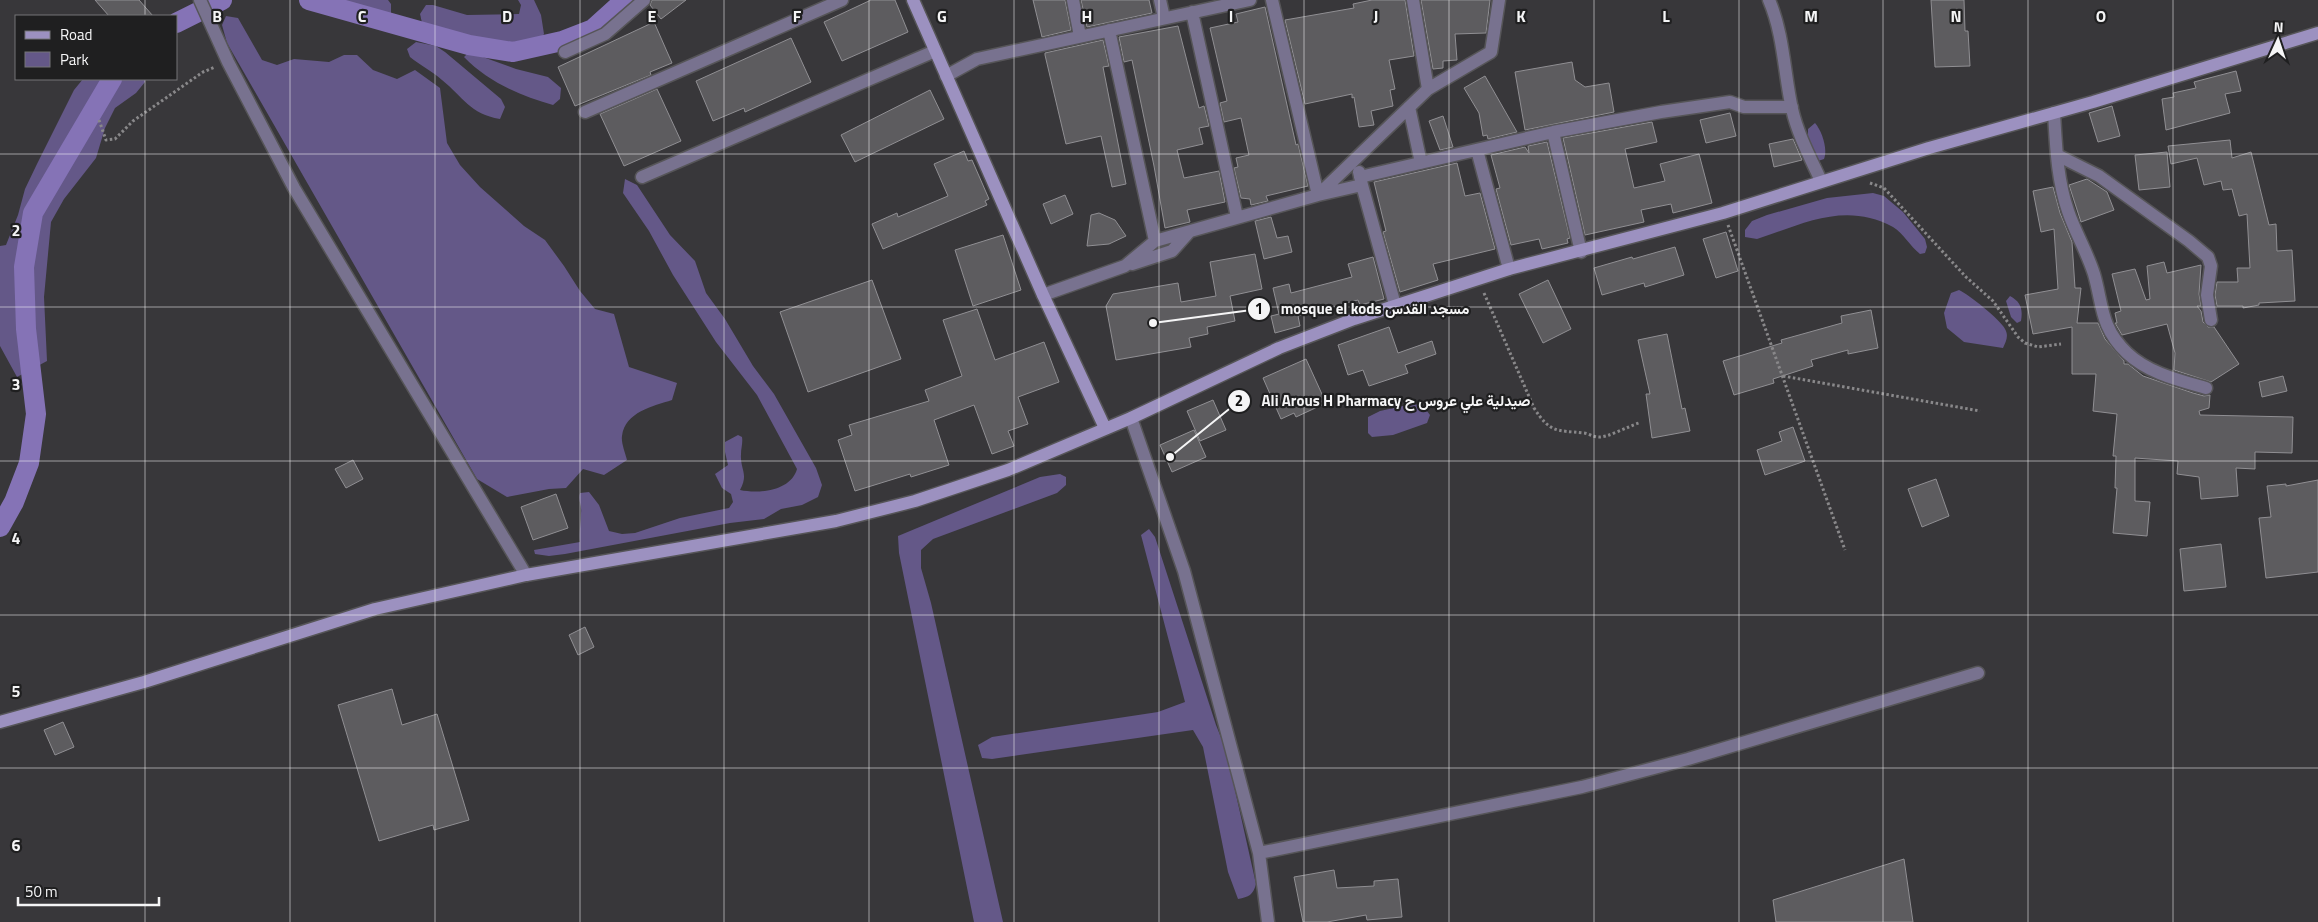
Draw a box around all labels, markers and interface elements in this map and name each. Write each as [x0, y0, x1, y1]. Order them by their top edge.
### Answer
text: B [212, 4, 222, 28]
text: C [358, 4, 367, 28]
text: D [502, 4, 512, 28]
text: E [648, 4, 657, 28]
text: F [793, 4, 802, 28]
text: G [937, 4, 947, 28]
text: H [1082, 4, 1092, 28]
text: I [1229, 4, 1233, 28]
text: J [1374, 4, 1378, 28]
text: K [1516, 4, 1526, 28]
text: L [1662, 4, 1670, 28]
text: M [1804, 4, 1818, 28]
text: N [1950, 4, 1962, 28]
text: O [2096, 4, 2106, 28]
legend [15, 15, 178, 80]
north arrow [2253, 15, 2303, 65]
text: N [2273, 16, 2284, 37]
text: Road [60, 23, 92, 46]
text: Park [60, 48, 89, 71]
text: 2 [12, 218, 20, 242]
callout: mosque el kods مسجد القدس [1246, 294, 1480, 324]
text: 1 [1255, 297, 1263, 320]
text: mosque el kods مسجد القدس [1281, 297, 1469, 320]
text: 3 [12, 372, 20, 396]
callout: Ali Arous H Pharmacy صيدلية علي عروس ح [1227, 386, 1540, 416]
text: 2 [1235, 389, 1243, 412]
text: Ali Arous H Pharmacy صيدلية علي عروس ح [1262, 389, 1531, 414]
text: 4 [12, 526, 21, 550]
text: 5 [12, 679, 21, 703]
text: 6 [12, 833, 21, 857]
scale bar [18, 874, 159, 906]
text: 50 m [25, 880, 58, 903]

